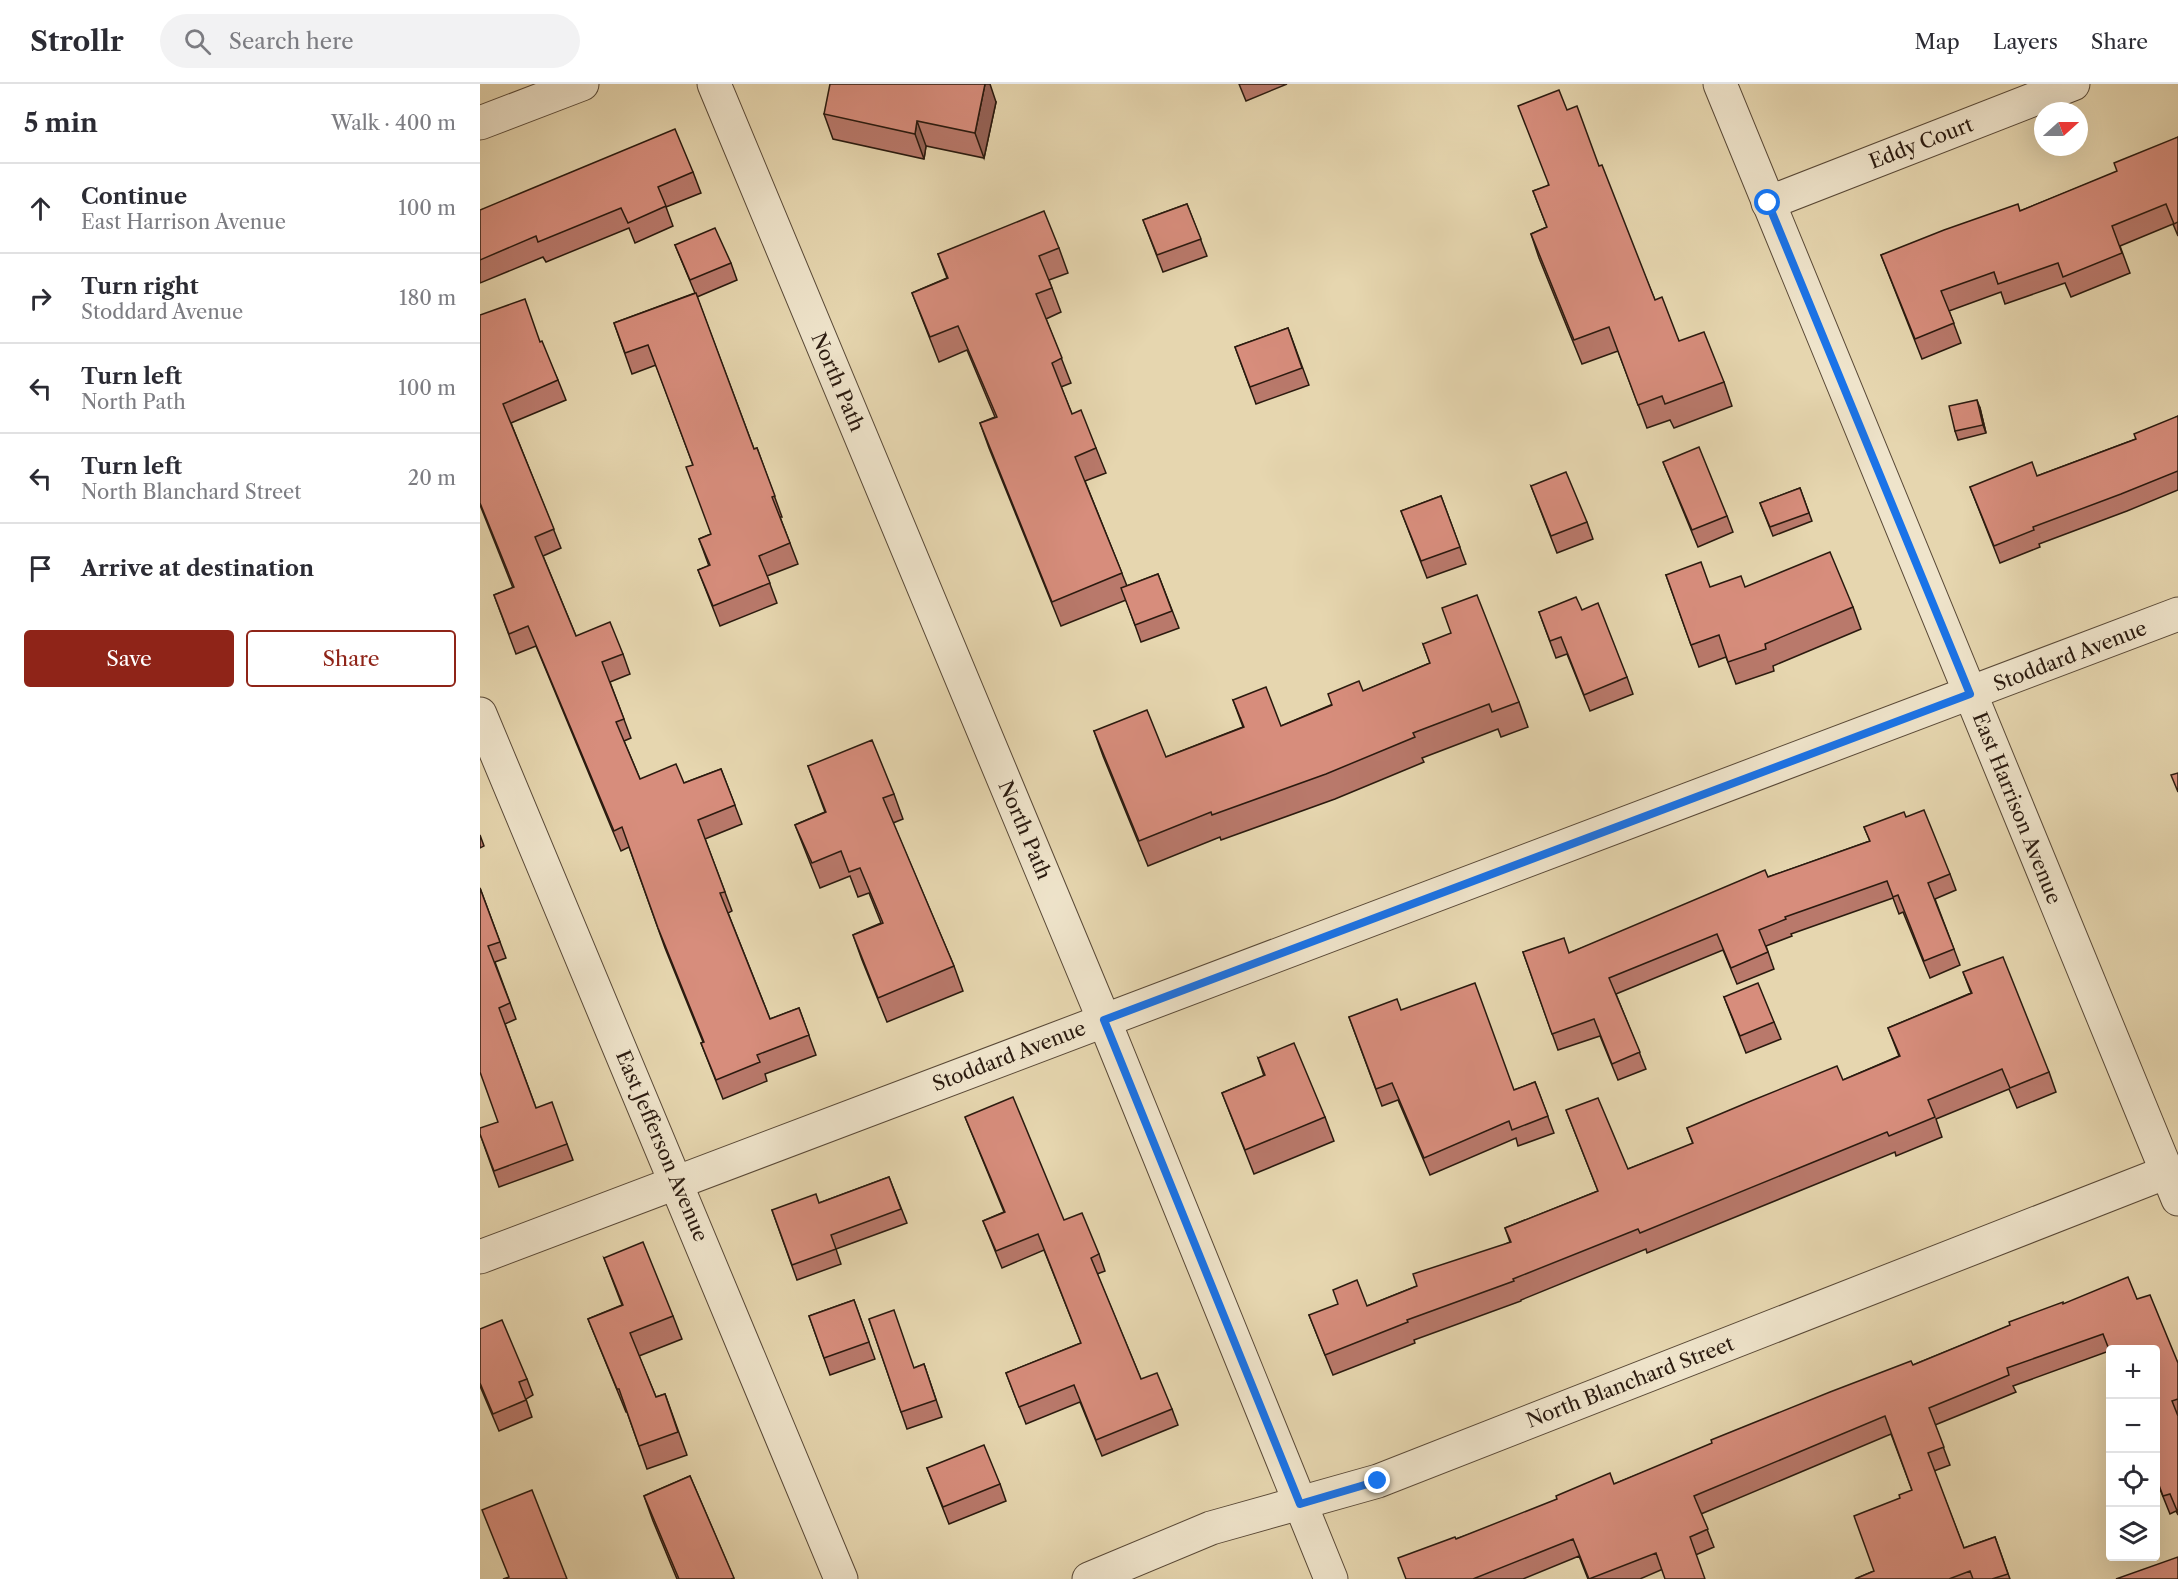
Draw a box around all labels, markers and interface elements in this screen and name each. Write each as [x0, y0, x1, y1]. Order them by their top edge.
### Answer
search box [160, 14, 580, 68]
text: Strollr [30, 24, 124, 58]
icon: search [181, 25, 214, 58]
text: Search here [229, 28, 353, 55]
text: Map [1915, 29, 1960, 54]
text: Layers [1993, 29, 2058, 54]
text: Share [2091, 29, 2148, 54]
north arrow [2034, 102, 2088, 156]
text: 5 min [24, 107, 98, 139]
text: Walk · 400 m [331, 111, 456, 135]
street label: Eddy Court [1866, 112, 1976, 174]
text: Continue [81, 183, 187, 210]
route start [1754, 189, 1780, 215]
icon: ahead [24, 192, 57, 225]
text: 100 m [398, 196, 456, 220]
text: East Harrison Avenue [81, 210, 286, 234]
text: Turn right [81, 273, 199, 300]
icon: right [24, 282, 57, 315]
text: 180 m [399, 286, 456, 310]
text: Stoddard Avenue [81, 300, 243, 324]
street label: North Path [807, 329, 870, 435]
text: Turn left [81, 363, 182, 390]
icon: left [24, 372, 57, 405]
text: 100 m [398, 376, 456, 400]
text: North Path [81, 390, 186, 414]
text: Turn left [81, 453, 182, 480]
icon: left [24, 462, 57, 495]
text: 20 m [408, 466, 456, 490]
text: North Blanchard Street [81, 480, 301, 504]
icon: arrive [24, 552, 57, 585]
text: Arrive at destination [81, 555, 314, 582]
street label: Stoddard Avenue [1990, 616, 2150, 696]
button: Save [24, 630, 234, 687]
button: Share [246, 630, 456, 687]
street label: East Harrison Avenue [1967, 709, 2067, 907]
street label: North Path [994, 777, 1057, 883]
street label: Stoddard Avenue [929, 1016, 1089, 1096]
street label: East Jefferson Avenue [611, 1047, 713, 1245]
street label: North Blanchard Street [1523, 1331, 1737, 1433]
map controls [2106, 1345, 2160, 1561]
button: + [2106, 1345, 2160, 1399]
button: − [2106, 1399, 2160, 1453]
button: locate [2106, 1453, 2160, 1507]
route end [1364, 1467, 1390, 1493]
button: layers [2106, 1507, 2160, 1561]

